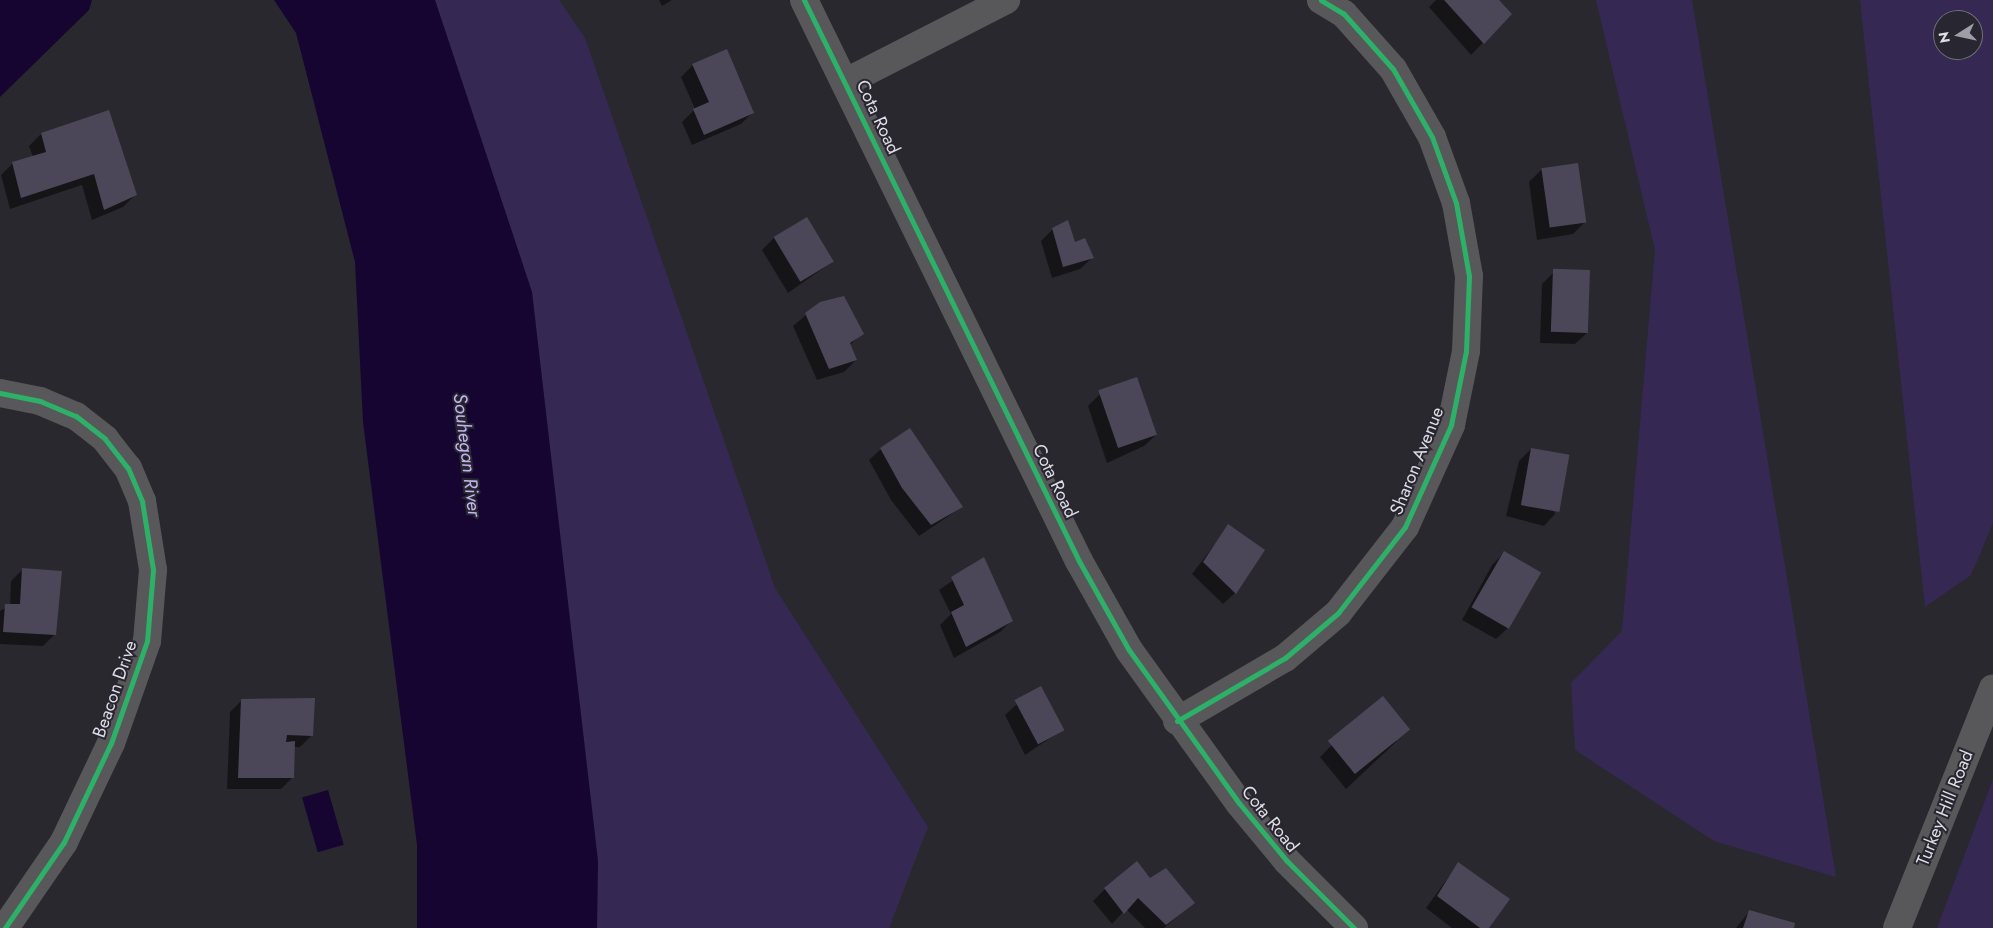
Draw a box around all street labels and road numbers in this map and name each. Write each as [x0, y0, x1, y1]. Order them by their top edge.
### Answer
street label: Cota Road [851, 76, 905, 158]
street label: Sharon Avenue [1386, 404, 1448, 518]
street label: Cota Road [1028, 441, 1082, 521]
street label: Beacon Drive [88, 638, 142, 740]
street label: Turkey Hill Road [1912, 747, 1978, 869]
street label: Cota Road [1237, 781, 1303, 857]

